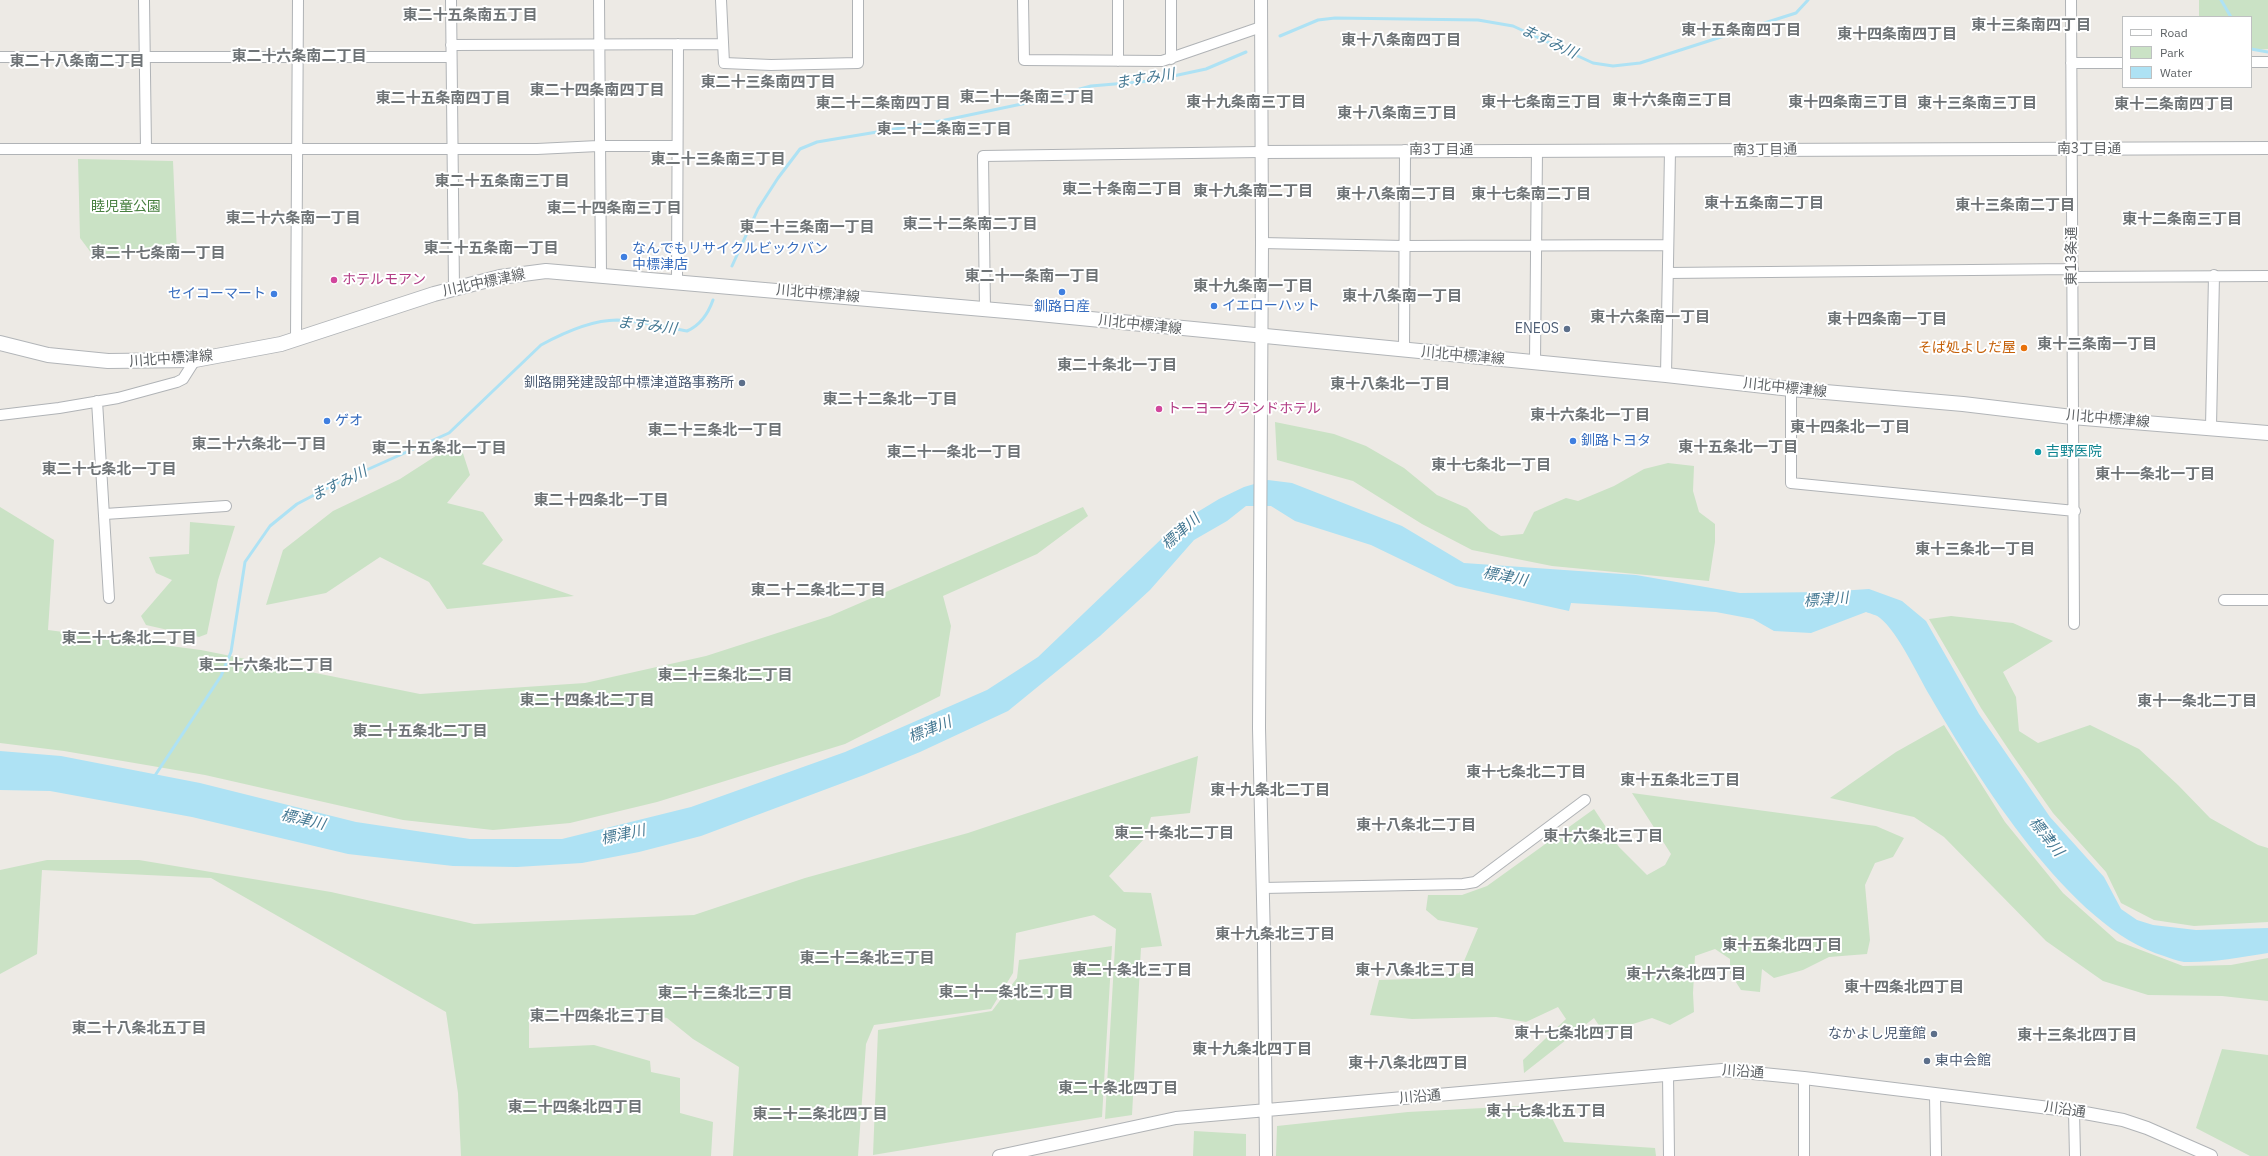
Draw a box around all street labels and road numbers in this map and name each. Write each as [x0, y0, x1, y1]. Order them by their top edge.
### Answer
street label: 南3丁目通 [1733, 141, 1797, 159]
street label: 南3丁目通 [2057, 141, 2121, 157]
street label: 南3丁目通 [1409, 142, 1473, 158]
street label: 東13条通 [2064, 227, 2080, 285]
street label: 川北中標津線 [441, 266, 527, 300]
street label: 川北中標津線 [775, 282, 861, 306]
street label: 川北中標津線 [1097, 312, 1183, 338]
street label: 川北中標津線 [1420, 344, 1506, 368]
street label: 川北中標津線 [129, 348, 213, 370]
street label: 川北中標津線 [1742, 375, 1828, 401]
street label: 川北中標津線 [2065, 407, 2151, 431]
street label: 川沿通 [1721, 1062, 1765, 1082]
street label: 川沿通 [1398, 1087, 1442, 1107]
street label: 川沿通 [2043, 1099, 2087, 1121]

